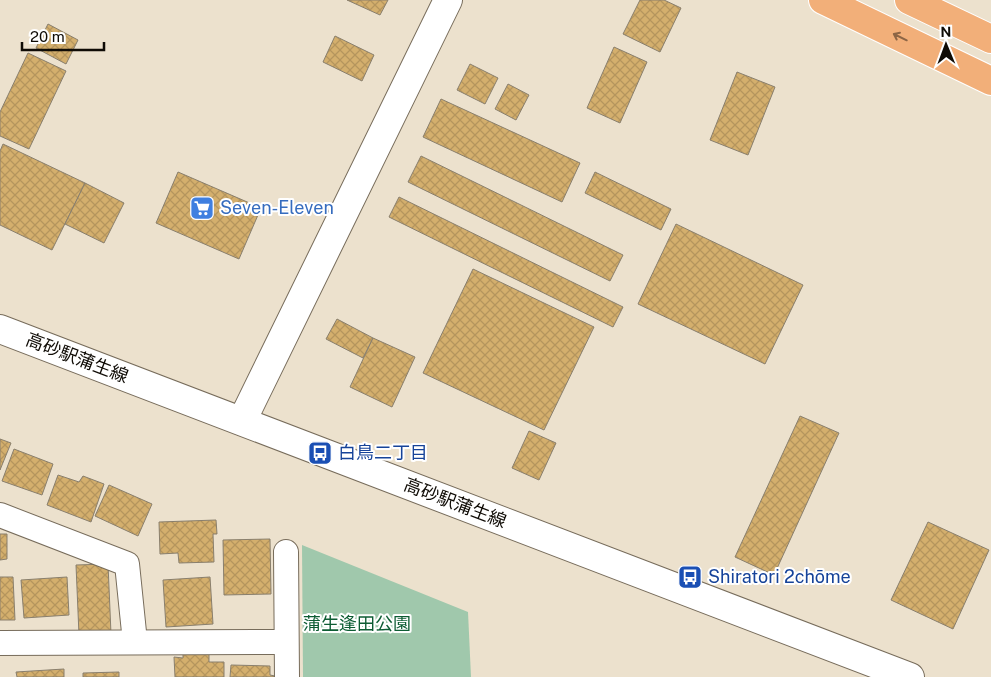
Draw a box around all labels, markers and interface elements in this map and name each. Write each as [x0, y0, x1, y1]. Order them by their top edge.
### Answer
scale bar [22, 20, 105, 52]
north arrow [921, 20, 971, 70]
text: N [940, 24, 951, 40]
text: 20 m [30, 28, 65, 45]
one-way arrow [893, 32, 908, 41]
supermarket icon: Seven-Eleven [189, 195, 215, 221]
place label: Seven-Eleven [220, 197, 334, 218]
street label: 高砂駅蒲生線 [23, 328, 131, 387]
bus stop icon: 白鳥二丁目 [307, 440, 333, 466]
place label: 白鳥二丁目 [338, 442, 428, 463]
street label: 高砂駅蒲生線 [401, 473, 509, 532]
bus stop icon: Shiratori 2chōme [677, 564, 703, 590]
place label: Shiratori 2chōme [708, 566, 851, 587]
park label: 蒲生逢田公園 [303, 613, 411, 634]

